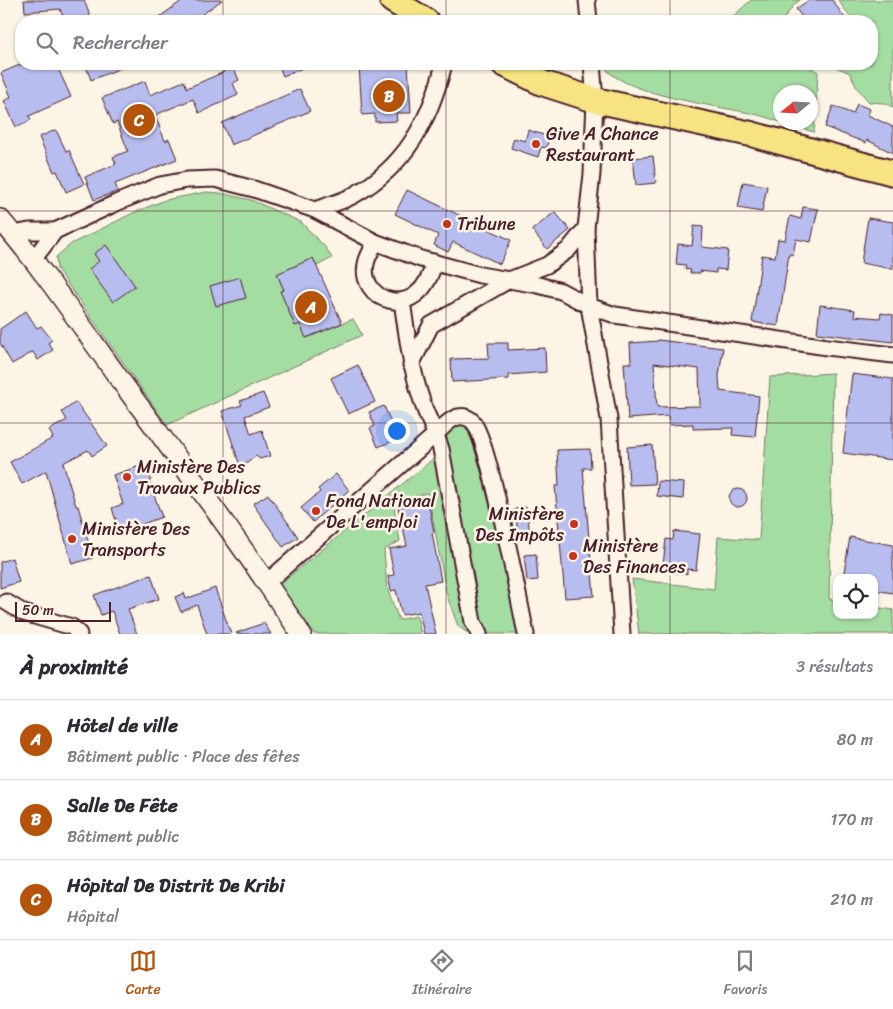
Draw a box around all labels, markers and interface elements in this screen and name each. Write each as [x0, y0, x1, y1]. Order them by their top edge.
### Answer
search box [15, 15, 878, 70]
text: Rechercher [73, 26, 168, 59]
icon: search [33, 29, 61, 57]
pin: B [373, 77, 405, 115]
north arrow [773, 85, 818, 130]
pin: C [123, 101, 155, 139]
place label: Give A Chance Restaurant [546, 118, 659, 171]
marker: Give A Chance Restaurant [530, 138, 542, 150]
place label: Tribune [457, 208, 516, 240]
marker: Tribune [441, 218, 453, 230]
pin: A [295, 288, 327, 326]
your location [384, 418, 410, 444]
place label: Ministère Des Travaux Publics [137, 451, 261, 504]
marker: Ministère Des Travaux Publics [121, 471, 133, 483]
place label: Fond National De L'emploi [326, 485, 437, 538]
place label: Ministère Des Impôts [475, 498, 565, 551]
marker: Fond National De L'emploi [310, 505, 322, 517]
place label: Ministère Des Transports [82, 513, 191, 566]
marker: Ministère Des Impôts [568, 518, 580, 530]
place label: Ministère Des Finances [583, 530, 686, 583]
marker: Ministère Des Transports [66, 533, 78, 545]
marker: Ministère Des Finances [567, 550, 579, 562]
map controls [833, 574, 878, 619]
button: locate [833, 574, 878, 619]
text: 50 m [22, 598, 54, 623]
scale bar [15, 599, 111, 622]
text: À proximité [20, 648, 128, 686]
text: 3 résultats [796, 652, 873, 681]
text: Hôtel de ville [67, 709, 178, 742]
text: A [31, 725, 41, 754]
text: 80 m [837, 725, 873, 754]
text: Bâtiment public · Place des fêtes [67, 742, 300, 771]
text: Salle De Fête [67, 789, 178, 822]
text: B [31, 805, 41, 834]
text: 170 m [830, 805, 873, 834]
text: Bâtiment public [67, 822, 179, 851]
text: Hôpital De Distrit De Kribi [67, 869, 284, 902]
text: C [31, 885, 41, 914]
text: 210 m [830, 885, 873, 914]
text: Hôpital [67, 902, 119, 931]
tab: Carte [126, 947, 161, 1002]
tab: Itinéraire [412, 947, 472, 1002]
tab: Favoris [724, 947, 767, 1002]

